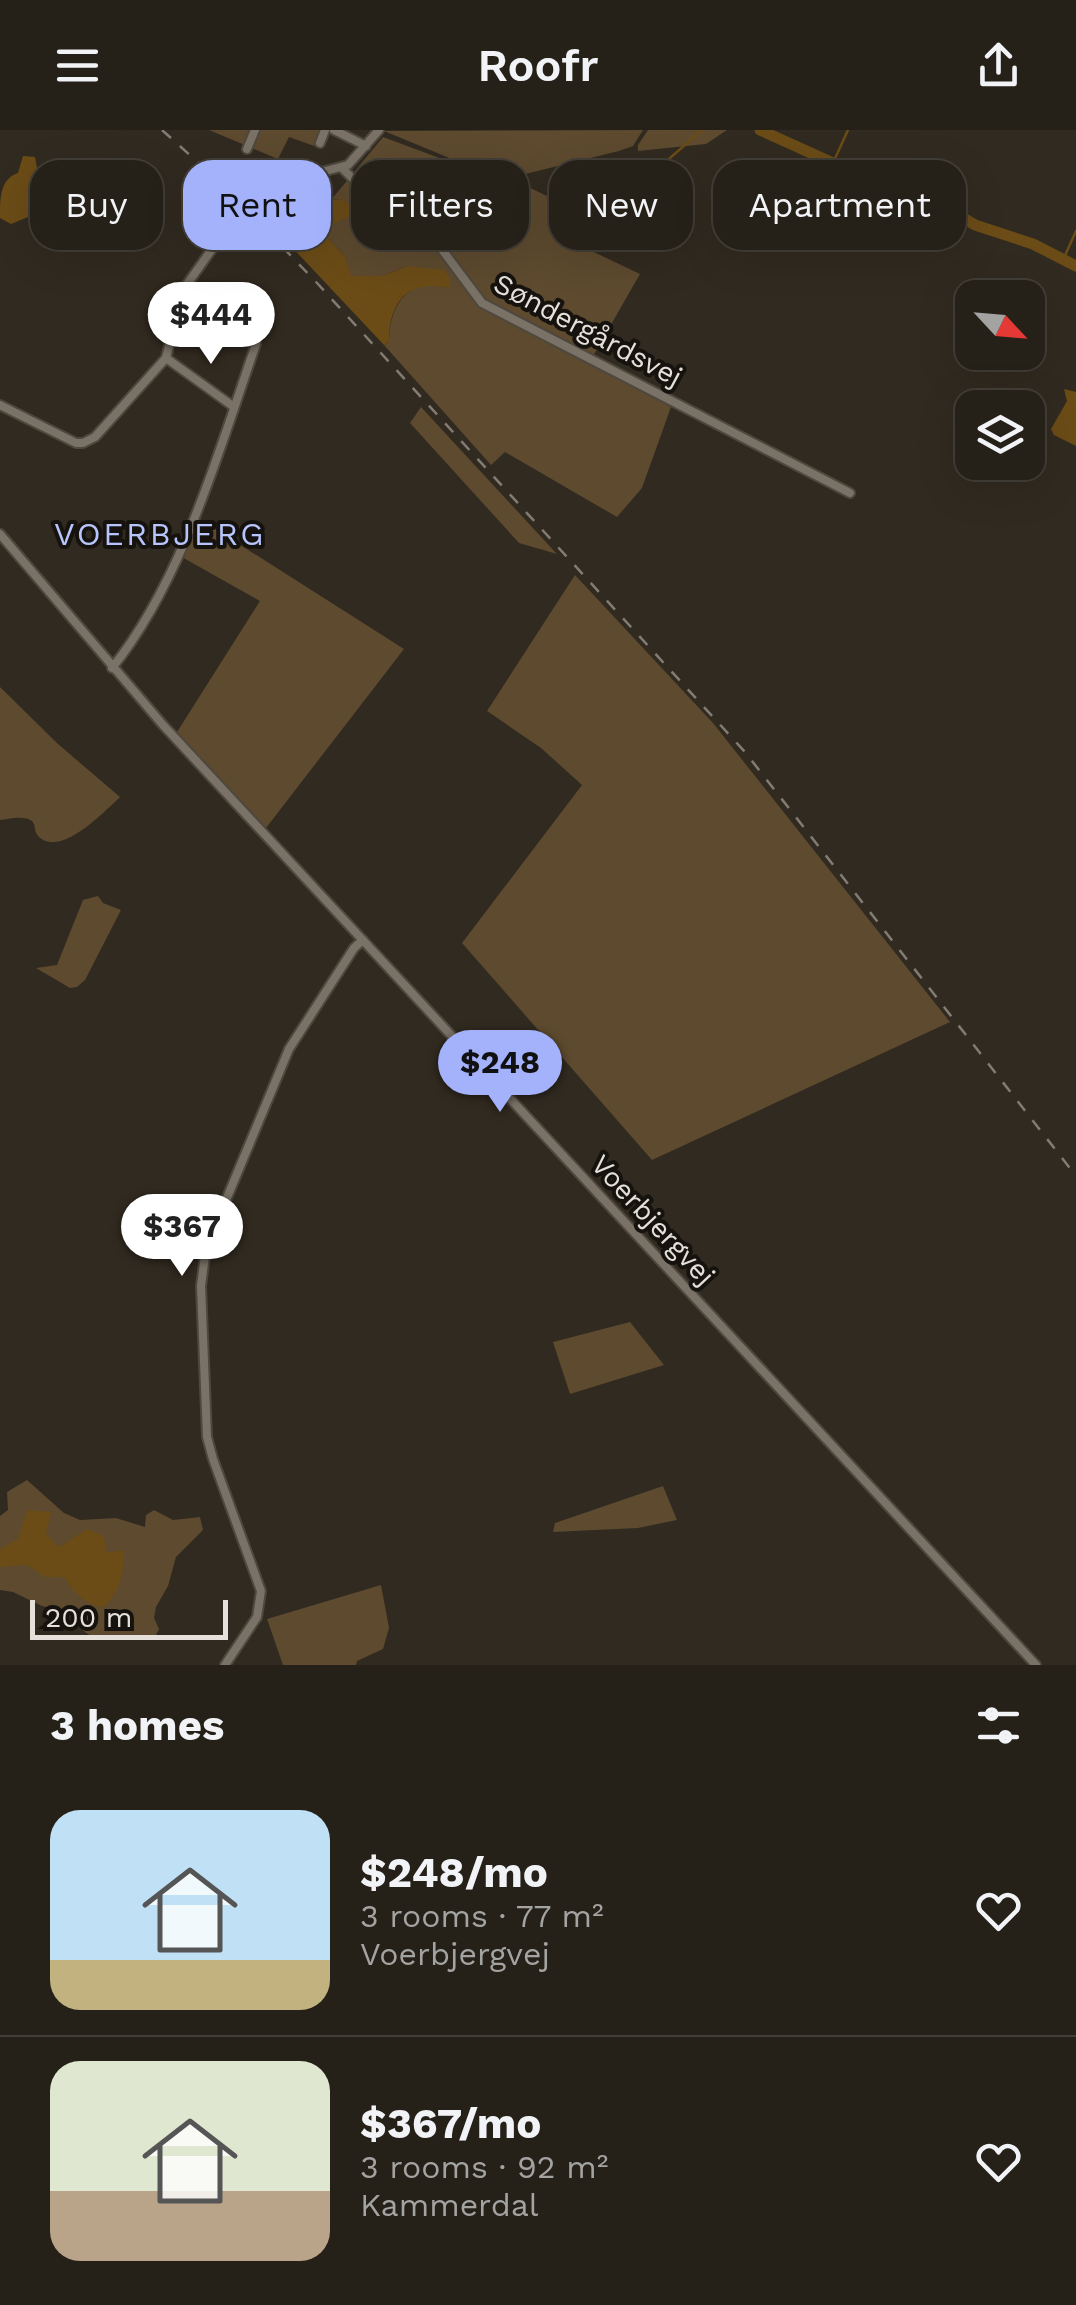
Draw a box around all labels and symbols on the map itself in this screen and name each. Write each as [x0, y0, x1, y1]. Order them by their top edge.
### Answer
street label: Søndergårdsvej [488, 267, 688, 393]
north arrow [955, 280, 1045, 370]
pin: $444 [152, 282, 270, 367]
district label: VOERBJERG [54, 515, 266, 553]
pin: $248 [441, 1030, 559, 1115]
street label: Voerbjergvej [584, 1148, 722, 1292]
pin: $367 [123, 1194, 241, 1279]
scale bar [30, 1595, 228, 1640]

